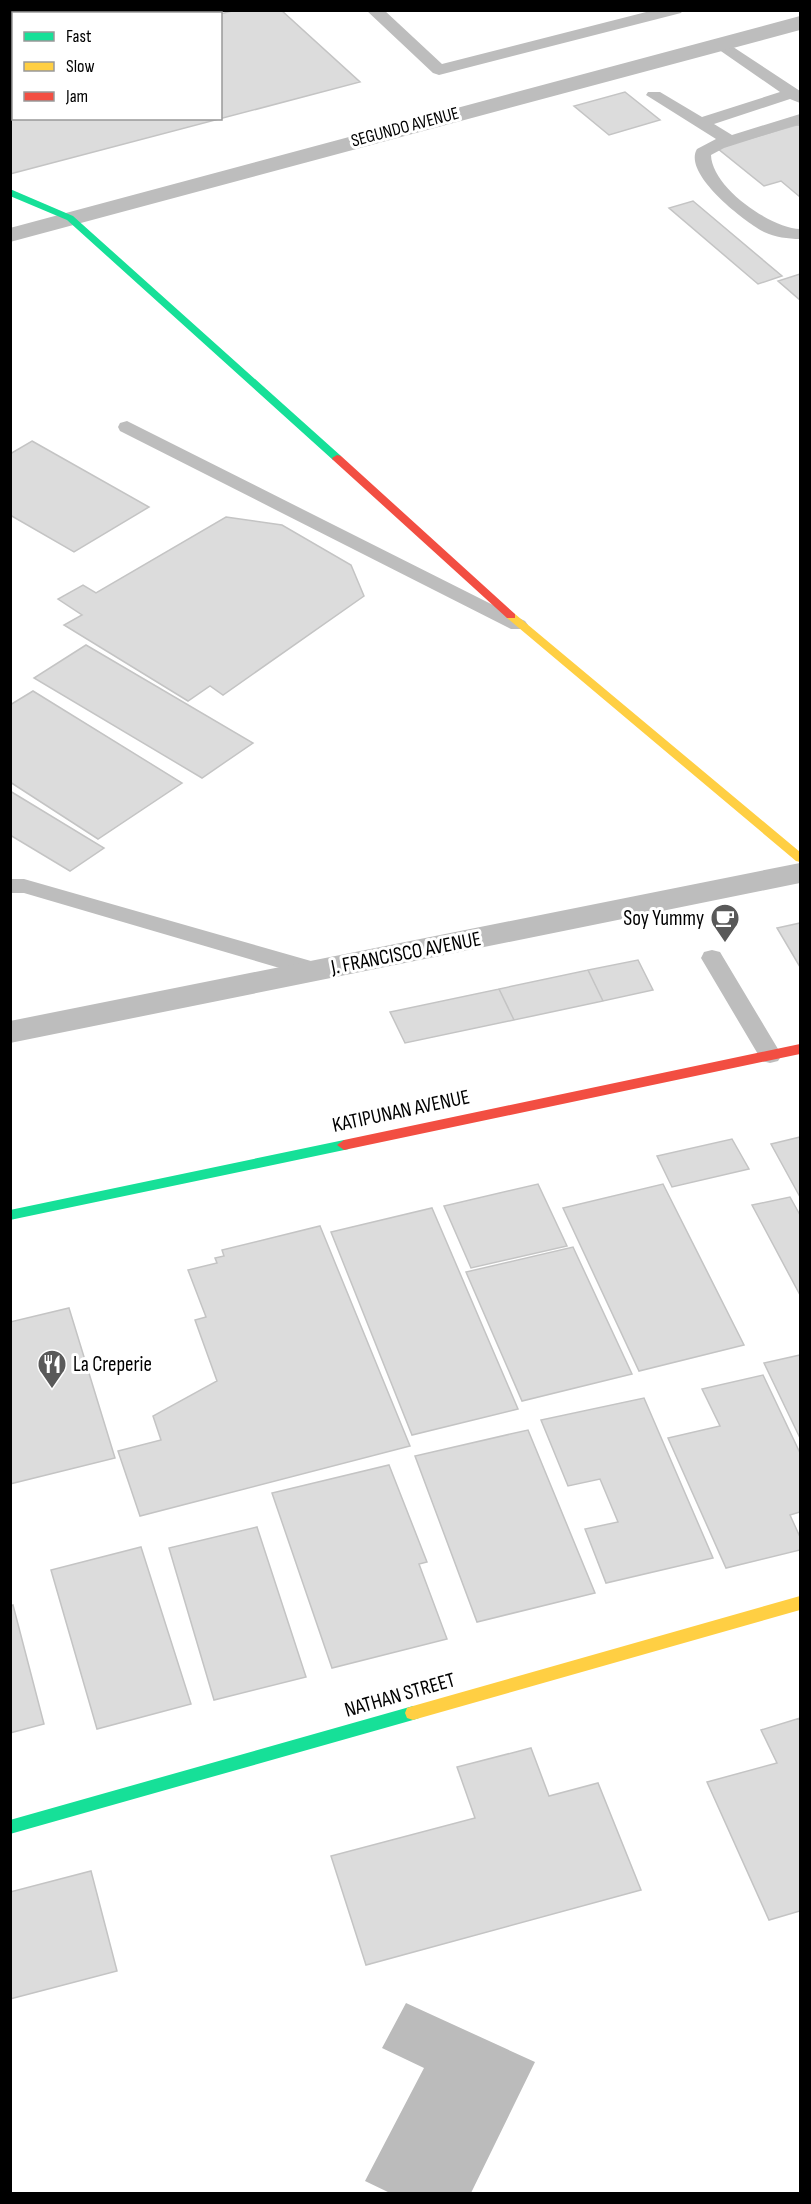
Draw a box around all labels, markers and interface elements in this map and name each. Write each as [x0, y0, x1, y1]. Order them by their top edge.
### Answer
legend [12, 12, 222, 120]
text: Fast [66, 26, 92, 47]
text: Slow [66, 56, 95, 77]
text: Jam [65, 86, 88, 107]
street label: SEGUNDO AVENUE [349, 103, 461, 151]
cafe icon: Soy Yummy [709, 902, 741, 944]
place label: Soy Yummy [623, 906, 704, 931]
street label: J. FRANCISCO AVENUE [328, 926, 483, 980]
street label: KATIPUNAN AVENUE [330, 1084, 472, 1138]
restaurant icon: La Creperie [36, 1348, 68, 1390]
place label: La Creperie [73, 1352, 152, 1377]
street label: NATHAN STREET [342, 1667, 459, 1723]

